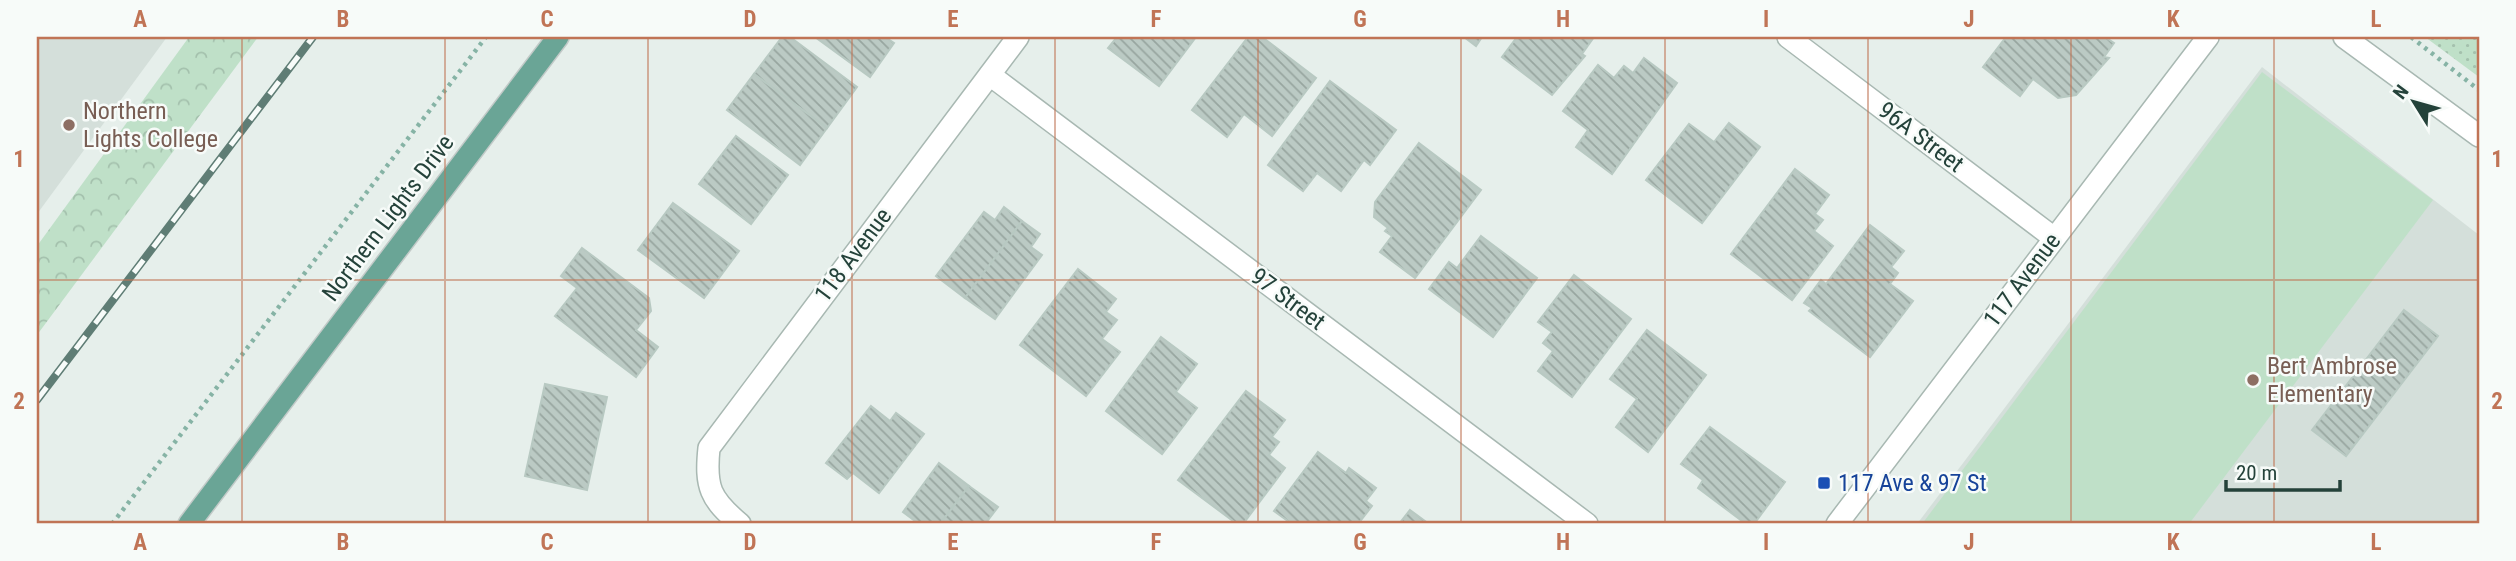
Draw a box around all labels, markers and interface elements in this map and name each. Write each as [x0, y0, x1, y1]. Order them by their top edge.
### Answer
text: A [133, 6, 147, 33]
text: B [337, 6, 349, 33]
text: C [540, 6, 554, 33]
text: D [744, 6, 757, 33]
text: E [947, 6, 959, 33]
text: F [1151, 6, 1162, 33]
text: G [1353, 6, 1367, 33]
text: H [1556, 6, 1570, 33]
text: I [1763, 6, 1769, 33]
text: J [1963, 6, 1975, 33]
text: K [2167, 6, 2180, 33]
text: L [2370, 6, 2382, 33]
north arrow [2380, 66, 2450, 136]
text: N [2388, 81, 2414, 104]
street label: 96A Street [1873, 96, 1969, 178]
place label: Northern Lights College [83, 97, 218, 153]
marker: Northern Lights College [61, 117, 77, 133]
street label: Northern Lights Drive [316, 129, 460, 307]
text: 1 [13, 146, 25, 173]
text: 1 [2491, 146, 2503, 173]
street label: 118 Avenue [809, 203, 897, 307]
street label: 117 Avenue [1978, 228, 2066, 332]
street label: 97 Street [1245, 262, 1331, 336]
place label: Bert Ambrose Elementary [2267, 352, 2397, 408]
marker: Bert Ambrose Elementary [2245, 372, 2261, 388]
text: 2 [13, 388, 25, 415]
text: 2 [2491, 388, 2503, 415]
scale bar [2226, 449, 2339, 493]
text: 20 m [2236, 461, 2277, 485]
place label: 117 Ave & 97 St [1838, 469, 1987, 497]
marker: 117 Ave & 97 St [1816, 475, 1832, 491]
text: A [133, 529, 147, 556]
text: B [337, 529, 349, 556]
text: C [540, 529, 554, 556]
text: D [744, 529, 757, 556]
text: E [947, 529, 959, 556]
text: F [1151, 529, 1162, 556]
text: G [1353, 529, 1367, 556]
text: H [1556, 529, 1570, 556]
text: I [1763, 529, 1769, 556]
text: J [1963, 529, 1975, 556]
text: K [2167, 529, 2180, 556]
text: L [2370, 529, 2382, 556]

